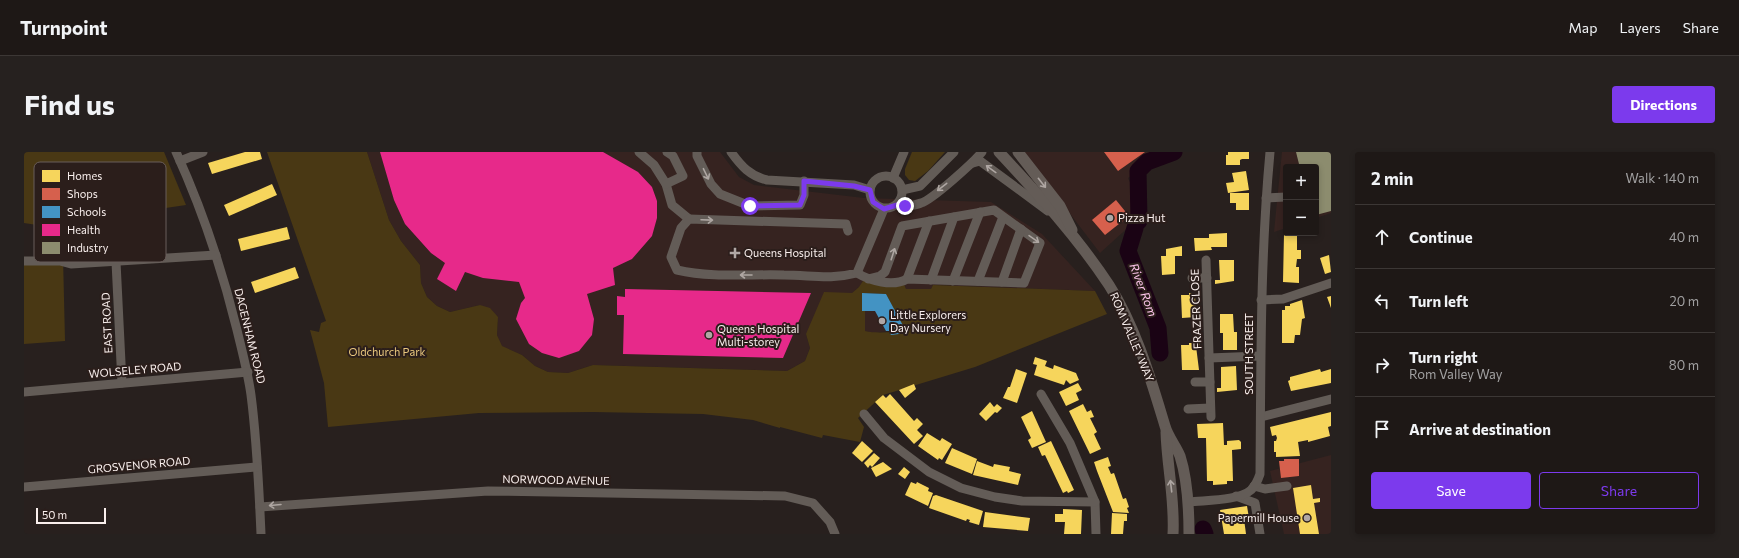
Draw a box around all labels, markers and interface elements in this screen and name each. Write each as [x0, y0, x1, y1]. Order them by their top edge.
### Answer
text: Turnpoint [20, 16, 108, 39]
text: Map [1569, 19, 1597, 36]
text: Layers [1619, 19, 1661, 36]
text: Share [1683, 19, 1719, 36]
button: Directions [1612, 86, 1715, 123]
text: Find us [24, 87, 115, 121]
legend [34, 162, 166, 262]
map controls [1283, 164, 1319, 236]
button: + [1283, 164, 1319, 200]
one-way arrow [986, 165, 997, 173]
one-way arrow [703, 168, 710, 180]
text: 2 min [1371, 168, 1413, 189]
text: Homes [67, 169, 102, 182]
text: Walk · 140 m [1626, 170, 1699, 186]
one-way arrow [1038, 177, 1047, 188]
one-way arrow [937, 183, 948, 192]
text: Shops [67, 187, 98, 200]
route start [741, 197, 759, 215]
route end [896, 197, 914, 215]
button: − [1283, 200, 1319, 236]
text: Schools [67, 205, 106, 218]
place label: Pizza Hut [1118, 211, 1166, 224]
marker: Pizza Hut [1105, 213, 1115, 223]
one-way arrow [700, 216, 713, 224]
text: Health [67, 223, 100, 236]
icon: ahead [1371, 226, 1393, 248]
text: Continue [1409, 228, 1473, 246]
text: 40 m [1669, 229, 1699, 245]
one-way arrow [1028, 235, 1039, 243]
text: Industry [67, 241, 109, 254]
place label: Queens Hospital [744, 246, 826, 259]
marker: Queens Hospital [729, 247, 741, 259]
one-way arrow [890, 248, 897, 261]
water label: River Rom [1127, 261, 1160, 318]
street label: FRAZER CLOSE [1188, 269, 1203, 349]
one-way arrow [740, 271, 753, 279]
street label: DAGENHAM ROAD [232, 287, 269, 385]
street label: ROM VALLEY WAY [1108, 290, 1157, 383]
icon: left [1371, 290, 1393, 312]
street label: EAST ROAD [98, 292, 115, 354]
text: Turn left [1409, 292, 1468, 310]
text: 20 m [1670, 293, 1699, 309]
place label: Little Explorers Day Nursery [890, 308, 966, 334]
street label: SOUTH STREET [1242, 313, 1255, 395]
marker: Little Explorers Day Nursery [877, 316, 887, 326]
place label: Queens Hospital Multi-storey [717, 322, 799, 348]
marker: Queens Hospital Multi-storey [704, 330, 714, 340]
park label: Oldchurch Park [348, 345, 426, 358]
text: Turn right [1409, 348, 1478, 366]
icon: right [1371, 354, 1393, 376]
text: 80 m [1669, 357, 1699, 373]
street label: WOLSELEY ROAD [88, 359, 182, 380]
text: Rom Valley Way [1409, 366, 1502, 382]
icon: arrive [1371, 418, 1393, 440]
text: Arrive at destination [1409, 420, 1551, 438]
street label: GROSVENOR ROAD [87, 454, 191, 475]
street label: NORWOOD AVENUE [502, 472, 610, 487]
button: Save [1371, 472, 1531, 509]
button: Share [1539, 472, 1699, 509]
one-way arrow [1167, 480, 1175, 493]
one-way arrow [269, 501, 282, 509]
scale bar [36, 506, 106, 525]
text: 50 m [42, 508, 67, 521]
place label: Papermill House [1218, 511, 1299, 524]
marker: Papermill House [1302, 513, 1312, 523]

